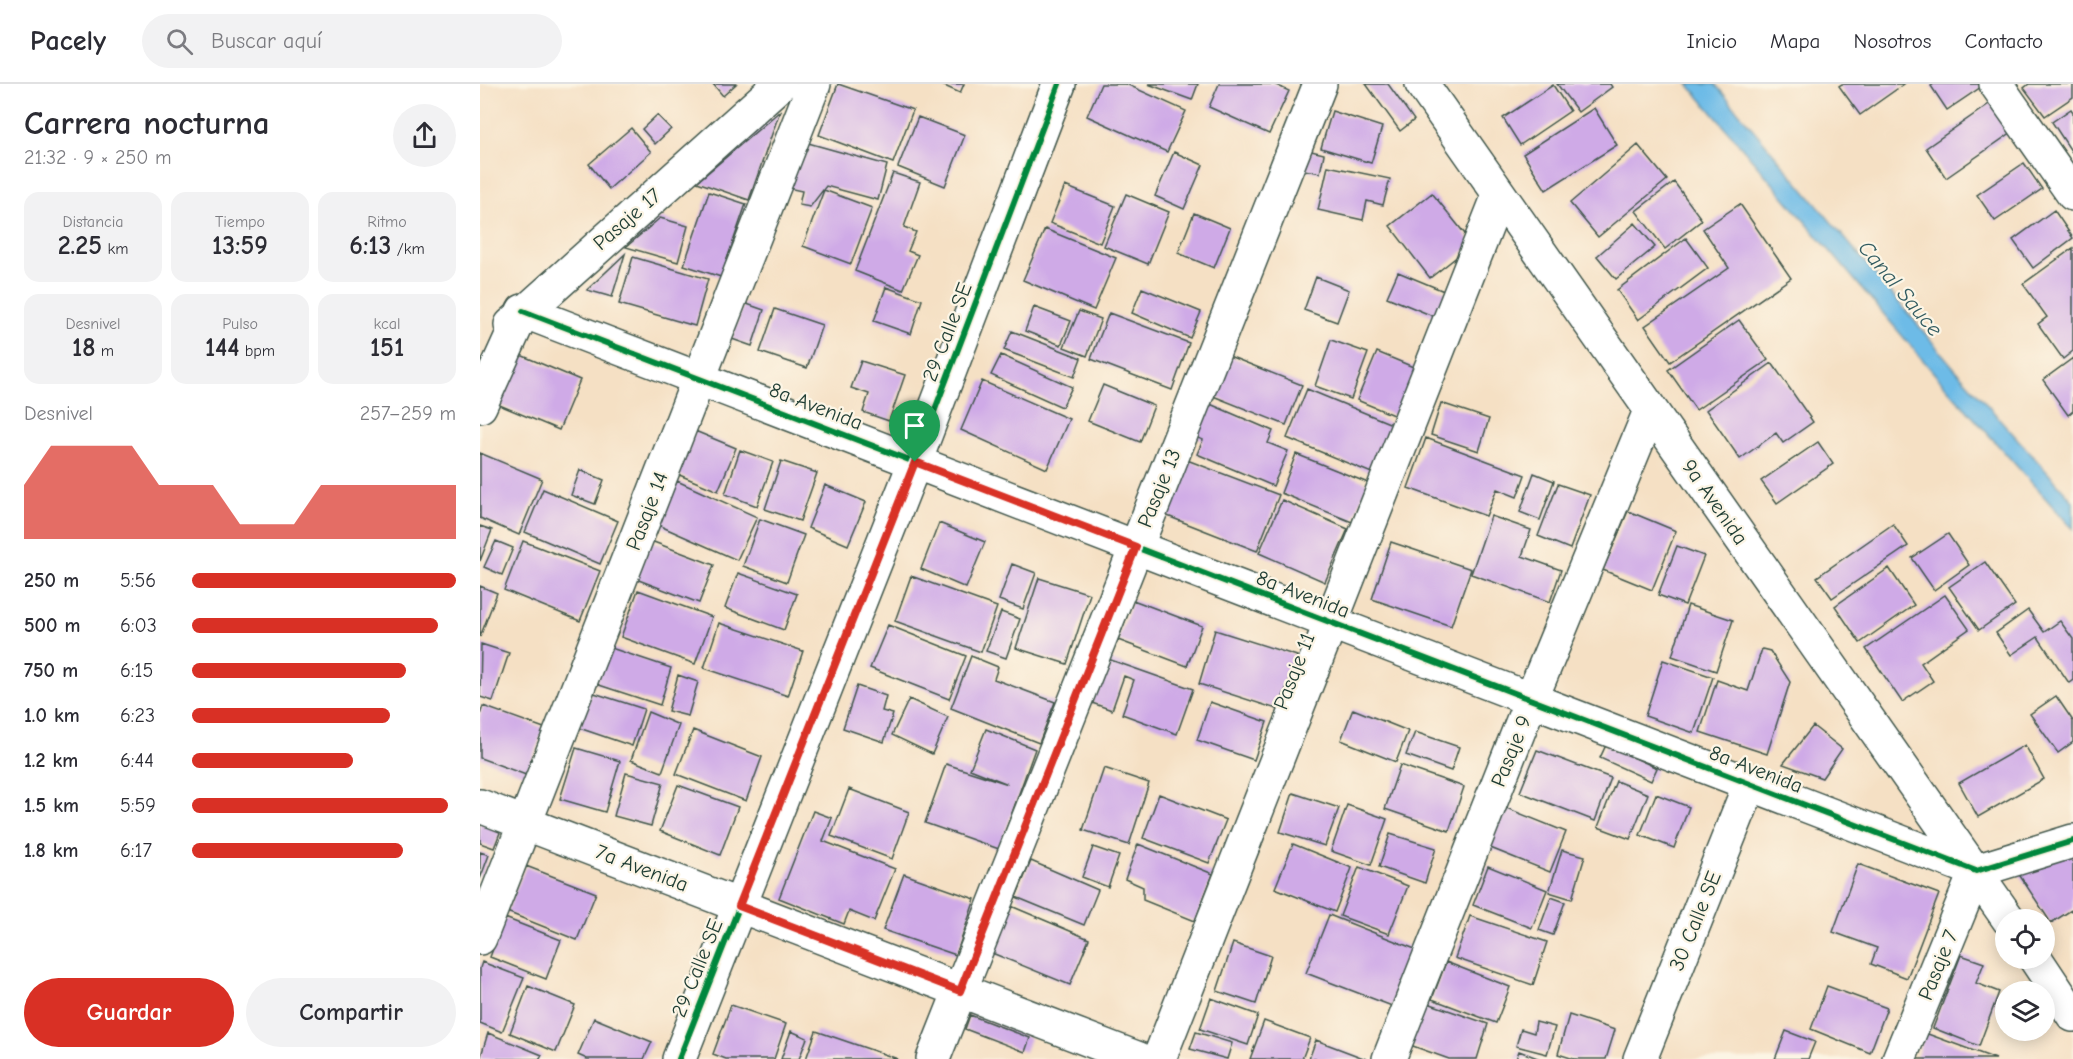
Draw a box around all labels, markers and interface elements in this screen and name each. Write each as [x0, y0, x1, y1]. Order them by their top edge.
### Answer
search box [142, 14, 562, 68]
text: Pacely [30, 25, 106, 57]
icon: search [163, 25, 196, 58]
text: Buscar aquí [211, 28, 322, 54]
text: Inicio [1686, 29, 1737, 53]
text: Mapa [1770, 29, 1820, 53]
text: Nosotros [1853, 29, 1932, 53]
text: Contacto [1965, 29, 2043, 53]
text: Carrera nocturna [24, 104, 270, 142]
button: share [393, 104, 456, 167]
text: 21:32 · 9 × 250 m [24, 146, 172, 169]
street label: Pasaje 17 [588, 183, 666, 255]
text: Distancia [62, 213, 124, 231]
text: Tiempo [215, 213, 265, 231]
text: Ritmo [367, 213, 407, 231]
text: 2.25 [58, 231, 102, 261]
text: 13:59 [212, 231, 268, 261]
text: 6:13 [349, 231, 391, 261]
water label: Canal Sauce [1853, 235, 1948, 342]
text: km [102, 240, 128, 258]
text: /km [391, 240, 425, 258]
street label: 29 Calle SE [917, 279, 977, 385]
text: Desnivel [65, 315, 121, 333]
text: Pulso [222, 315, 258, 333]
text: kcal [374, 315, 400, 333]
text: 18 [72, 333, 95, 363]
text: 144 [205, 333, 239, 363]
text: 151 [370, 333, 404, 363]
text: m [95, 342, 114, 360]
text: bpm [239, 342, 275, 360]
street label: 8a Avenida [766, 377, 866, 435]
pin [889, 400, 940, 462]
text: Desnivel [24, 402, 93, 425]
text: 257–259 m [360, 402, 456, 425]
icon: arrive [898, 409, 931, 442]
street label: Pasaje 13 [1132, 445, 1186, 531]
street label: 9a Avenida [1677, 455, 1753, 549]
street label: Pasaje 14 [621, 468, 673, 554]
street label: 8a Avenida [1253, 565, 1353, 623]
text: 250 m [24, 569, 79, 592]
text: 5:56 [120, 569, 156, 592]
text: 500 m [24, 614, 81, 637]
text: 6:03 [120, 614, 157, 637]
street label: Pasaje 11 [1268, 629, 1320, 713]
text: 750 m [24, 659, 78, 682]
text: 6:15 [120, 659, 153, 682]
text: 1.0 km [24, 704, 80, 727]
text: 6:23 [120, 704, 155, 727]
street label: Pasaje 9 [1486, 712, 1536, 790]
street label: 8a Avenida [1706, 740, 1806, 798]
text: 1.2 km [24, 749, 78, 772]
text: 6:44 [120, 749, 154, 772]
text: 1.5 km [24, 794, 79, 817]
text: 5:59 [120, 794, 156, 817]
text: 1.8 km [24, 839, 79, 862]
text: 6:17 [120, 839, 152, 862]
street label: 7a Avenida [592, 839, 692, 897]
street label: 30 Calle SE [1664, 868, 1726, 974]
map controls [1995, 909, 2055, 1041]
button: locate [1995, 909, 2055, 969]
street label: 29 Calle SE [666, 915, 728, 1021]
street label: Pasaje 7 [1913, 926, 1963, 1004]
button: Guardar [24, 978, 234, 1047]
button: Compartir [246, 978, 456, 1047]
button: layers [1995, 981, 2055, 1041]

